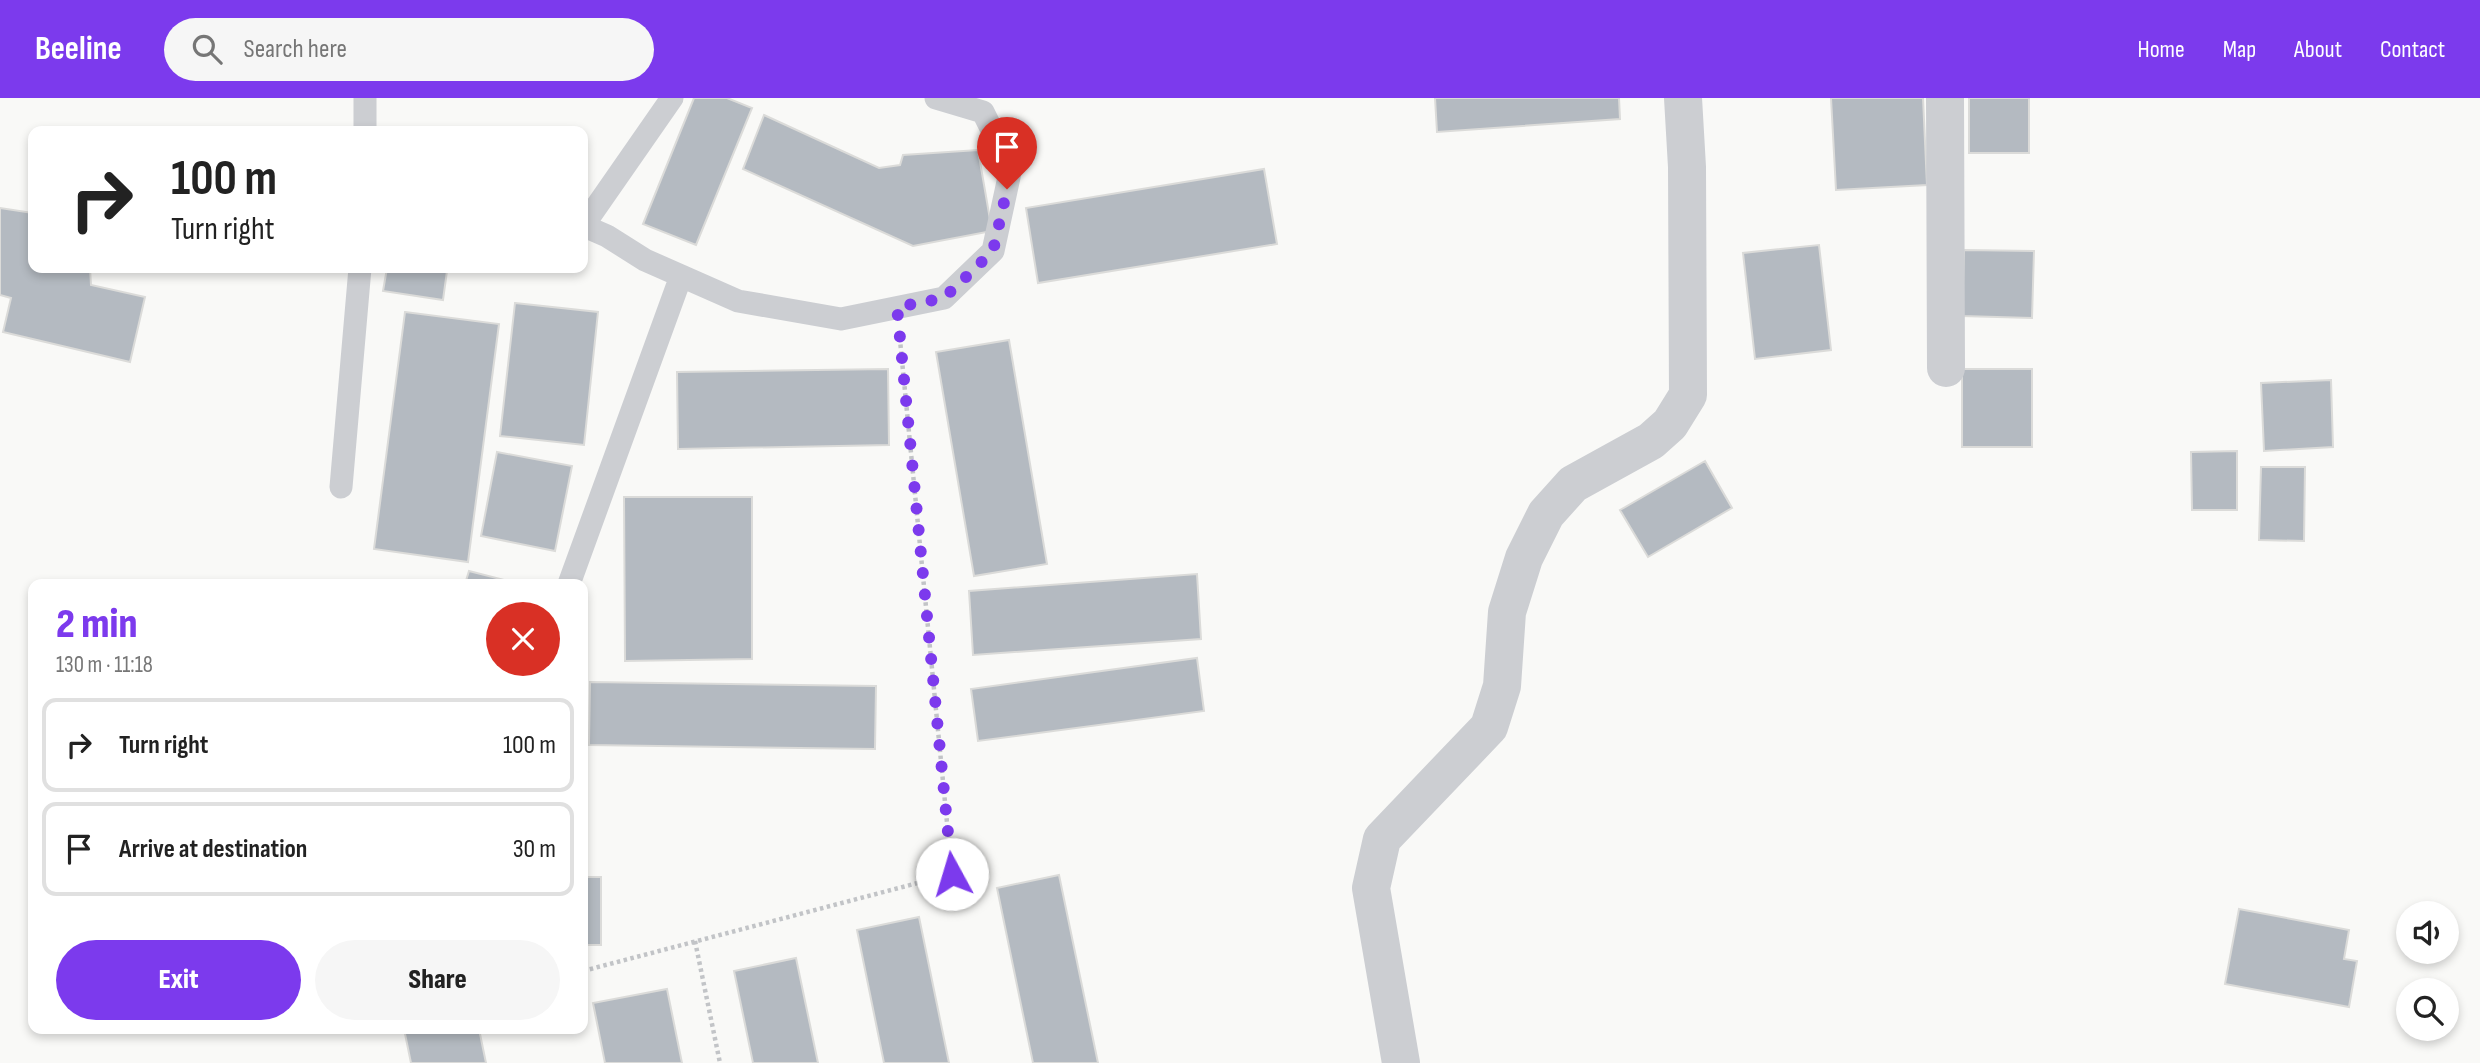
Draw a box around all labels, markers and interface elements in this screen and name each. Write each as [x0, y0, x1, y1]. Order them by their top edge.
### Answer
search box [164, 18, 654, 81]
text: Beeline [35, 29, 122, 69]
icon: search [188, 30, 226, 68]
text: Search here [244, 34, 347, 65]
text: Home [2137, 35, 2185, 64]
text: Map [2223, 35, 2256, 64]
text: About [2294, 35, 2342, 64]
text: Contact [2380, 35, 2445, 64]
pin [977, 117, 1037, 189]
icon: arrive [988, 128, 1026, 166]
text: 100 m [171, 150, 277, 209]
icon: right [56, 154, 147, 245]
text: Turn right [171, 210, 275, 249]
text: 2 min [56, 599, 137, 650]
button: close [486, 602, 560, 676]
text: 130 m · 11:18 [56, 651, 153, 679]
icon: right [60, 726, 98, 764]
text: Turn right [119, 730, 208, 761]
text: 100 m [503, 730, 556, 761]
icon: arrive [60, 830, 98, 868]
text: Arrive at destination [119, 834, 307, 865]
text: 30 m [513, 834, 556, 865]
position arrow [915, 837, 989, 911]
map controls [2396, 901, 2459, 1041]
button: sound [2396, 901, 2459, 964]
button: Exit [56, 940, 301, 1020]
button: Share [315, 940, 560, 1020]
button: search [2396, 978, 2459, 1041]

